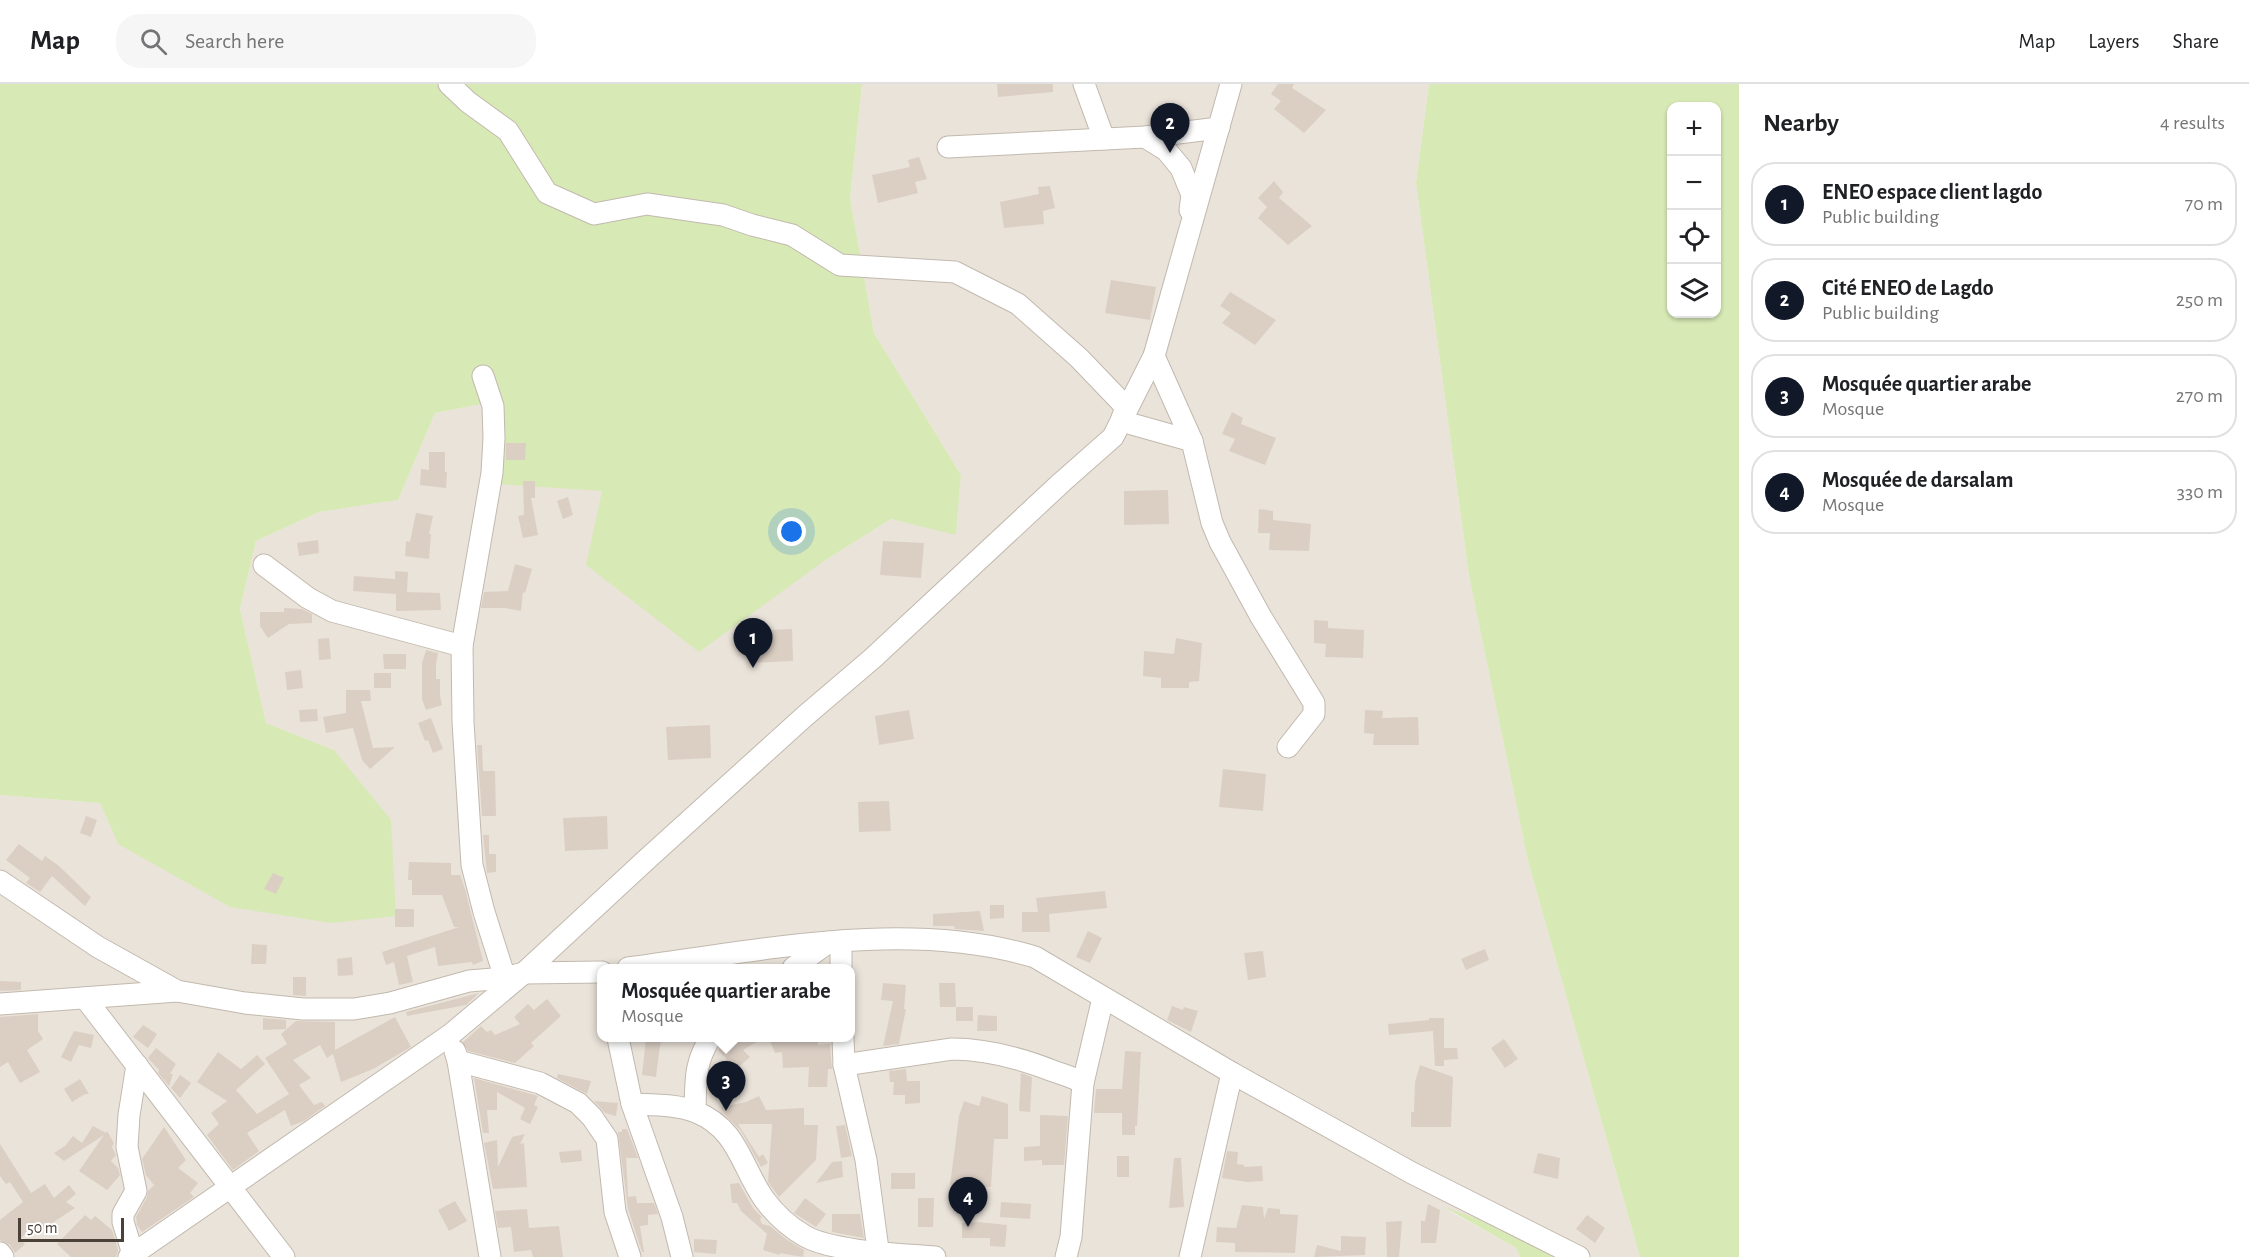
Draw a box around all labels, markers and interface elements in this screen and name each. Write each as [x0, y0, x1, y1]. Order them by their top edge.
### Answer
search box [116, 14, 536, 68]
icon: search [137, 25, 170, 58]
text: Map [30, 27, 80, 55]
text: Search here [185, 30, 284, 52]
text: Map [2019, 31, 2055, 52]
text: Layers [2088, 31, 2139, 52]
text: Share [2172, 31, 2219, 52]
map controls [1667, 102, 1721, 318]
button: + [1667, 102, 1721, 156]
pin: 2 [1150, 104, 1190, 153]
text: Nearby [1763, 110, 1839, 136]
text: 4 results [2160, 113, 2225, 133]
button: − [1667, 156, 1721, 210]
text: ENEO espace client lagdo [1822, 181, 2042, 203]
text: 1 [1781, 194, 1788, 214]
text: 70 m [2185, 194, 2223, 214]
text: Public building [1822, 207, 1939, 227]
button: locate [1667, 210, 1721, 264]
button: layers [1667, 264, 1721, 318]
text: Cité ENEO de Lagdo [1822, 277, 1994, 299]
text: 2 [1780, 290, 1789, 310]
text: 250 m [2176, 290, 2223, 310]
text: Public building [1822, 303, 1939, 323]
text: Mosquée quartier arabe [1822, 373, 2032, 395]
text: 3 [1780, 386, 1789, 406]
text: 270 m [2176, 386, 2223, 406]
text: Mosque [1822, 399, 1884, 419]
text: Mosquée de darsalam [1822, 469, 2013, 491]
text: 4 [1779, 482, 1790, 502]
text: 330 m [2177, 482, 2223, 502]
text: Mosque [1822, 495, 1884, 515]
your location [777, 517, 806, 546]
pin: 1 [734, 618, 772, 668]
popup [597, 964, 855, 1042]
text: Mosquée quartier arabe [621, 980, 831, 1002]
text: Mosque [621, 1006, 683, 1026]
pin: 3 [706, 1062, 746, 1111]
pin: 4 [948, 1178, 988, 1227]
scale bar [18, 1215, 124, 1242]
text: 50 m [27, 1220, 58, 1236]

